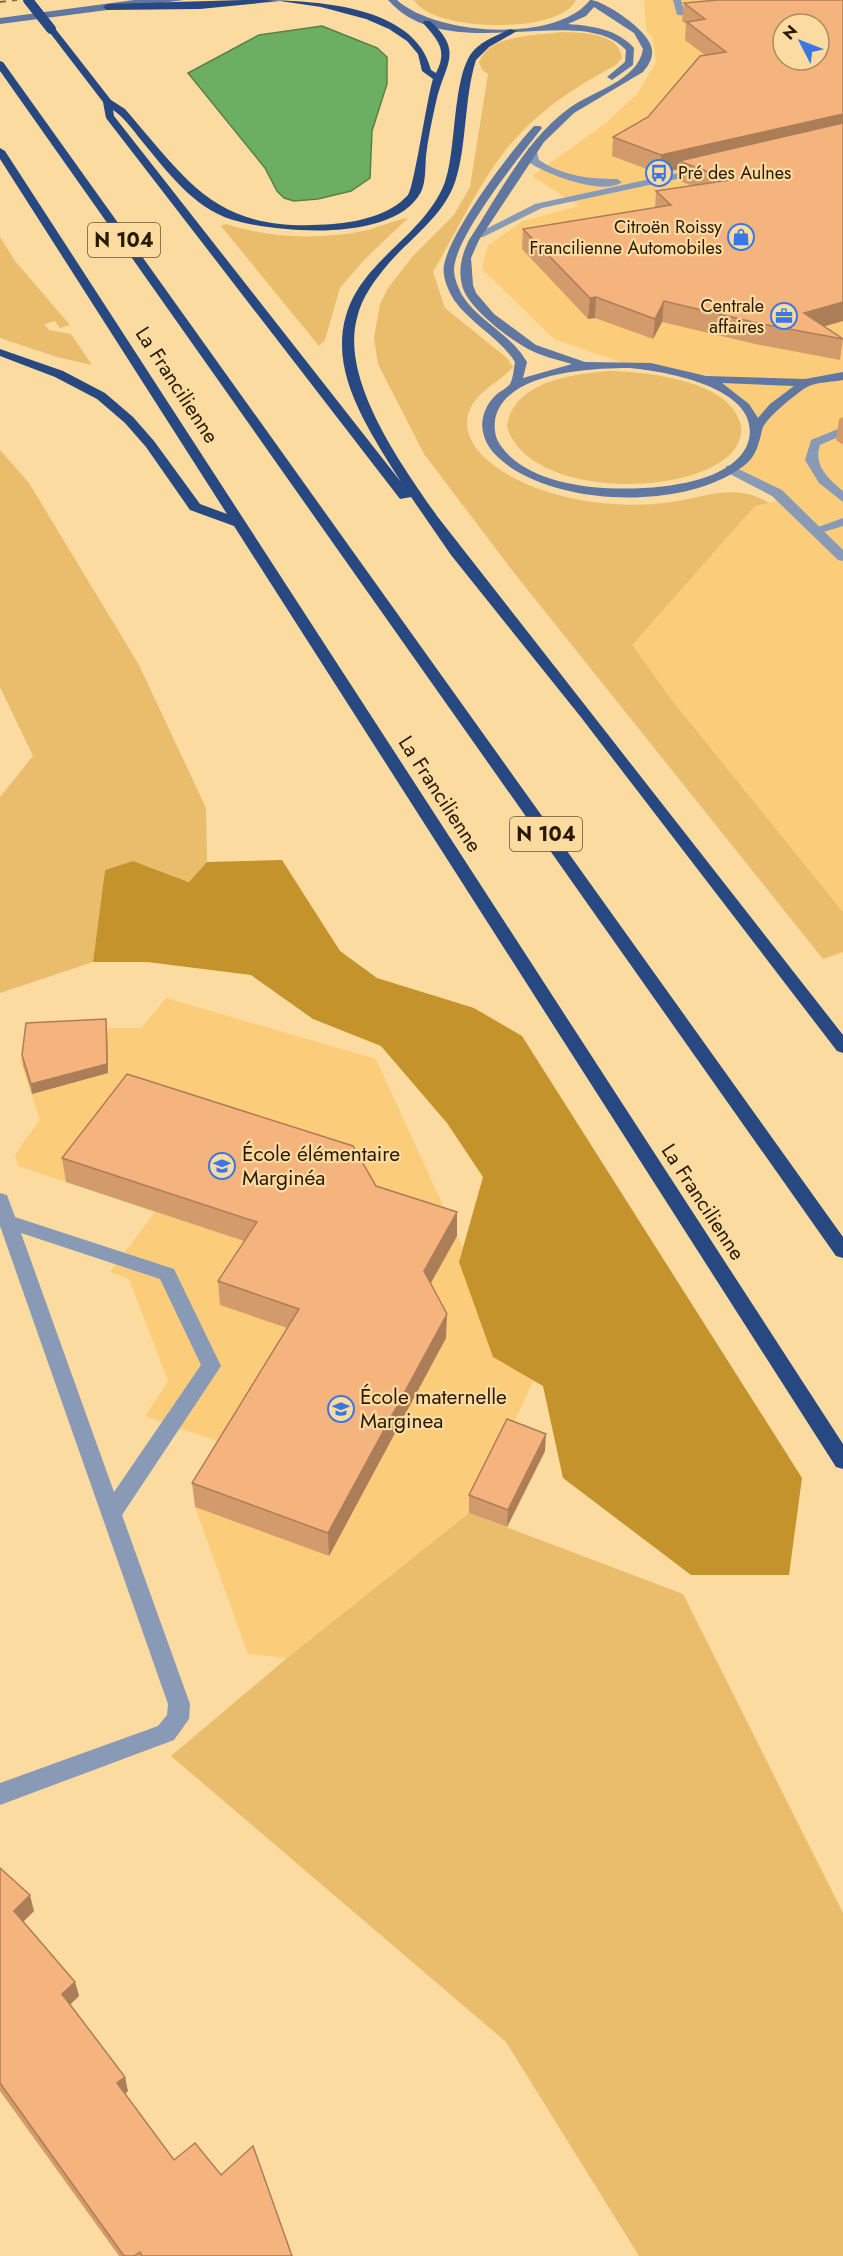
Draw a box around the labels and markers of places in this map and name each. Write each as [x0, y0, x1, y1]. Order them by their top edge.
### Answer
bus stop icon: Pré des Aulnes [644, 158, 674, 188]
place label: Pré des Aulnes [678, 160, 791, 186]
place label: Citroën Roissy Francilienne Automobiles [530, 214, 722, 261]
shop icon: Citroën Roissy Francilienne Automobiles [726, 222, 756, 252]
place label: Centrale affaires [700, 293, 764, 340]
office icon: Centrale affaires [769, 301, 799, 331]
place label: École élémentaire Marginéa [242, 1139, 400, 1193]
school or university icon: École élémentaire Marginéa [207, 1151, 237, 1181]
place label: École maternelle Marginea [360, 1382, 507, 1436]
school or university icon: École maternelle Marginea [326, 1394, 356, 1424]

